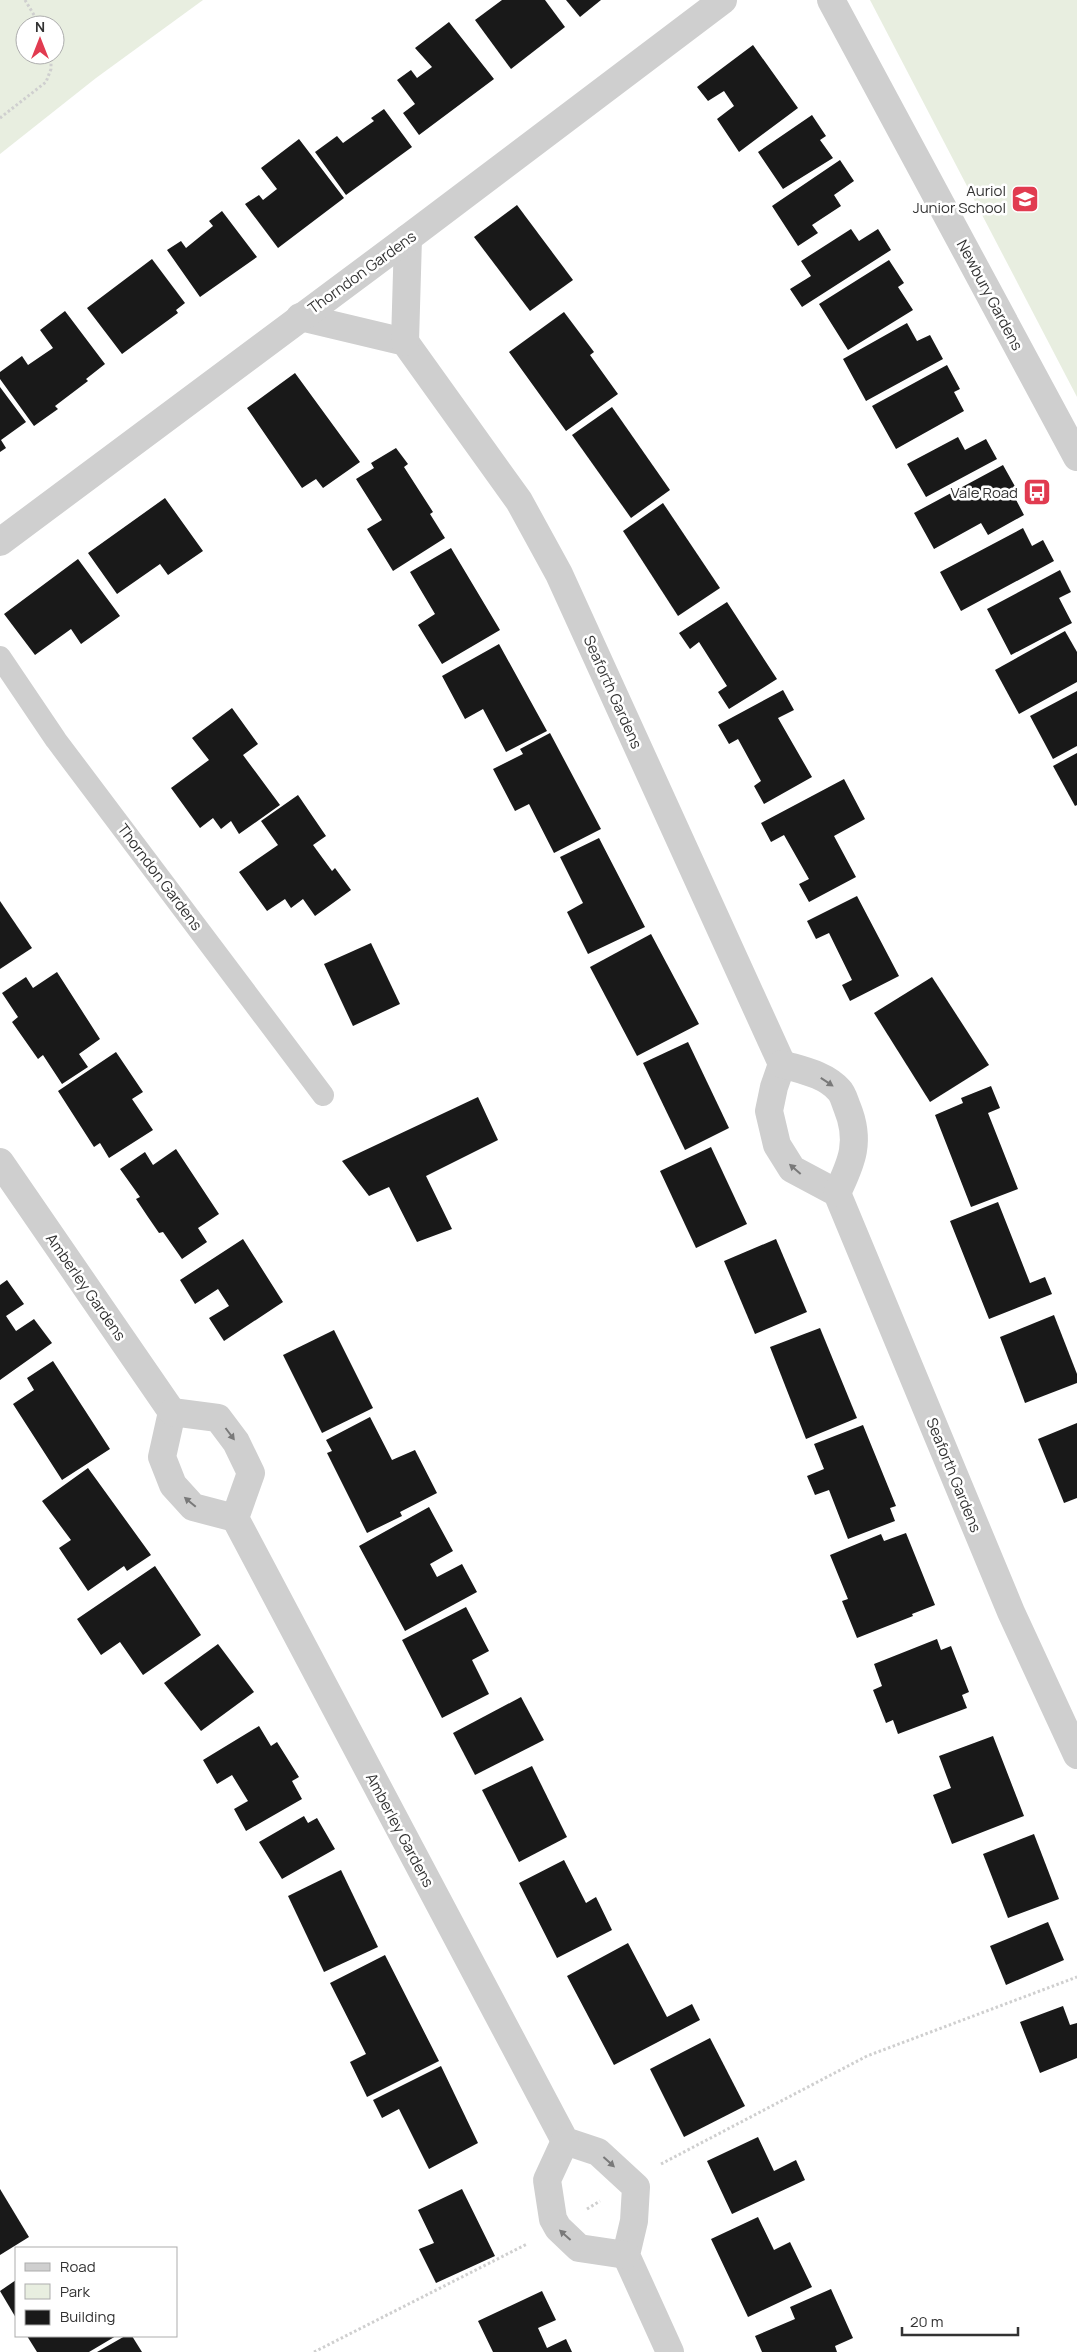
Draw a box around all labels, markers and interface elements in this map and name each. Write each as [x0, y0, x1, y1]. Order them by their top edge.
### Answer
north arrow [15, 15, 65, 65]
text: N [35, 17, 45, 36]
place label: Auriol Junior School [913, 180, 1006, 218]
school or university icon: Auriol Junior School [1010, 184, 1040, 214]
street label: Thorndon Gardens [304, 226, 420, 318]
street label: Newbury Gardens [952, 236, 1028, 354]
bus stop icon: Vale Road [1022, 477, 1052, 507]
place label: Vale Road [950, 482, 1018, 503]
street label: Seaforth Gardens [579, 632, 647, 752]
street label: Thorndon Gardens [113, 819, 207, 935]
one-way arrow [820, 1077, 834, 1087]
one-way arrow [790, 1163, 802, 1175]
street label: Amberley Gardens [41, 1229, 131, 1345]
street label: Seaforth Gardens [921, 1415, 987, 1536]
one-way arrow [225, 1427, 236, 1440]
one-way arrow [184, 1497, 197, 1508]
street label: Amberley Gardens [361, 1769, 439, 1891]
one-way arrow [602, 2156, 615, 2167]
one-way arrow [560, 2229, 572, 2241]
legend [15, 2247, 178, 2337]
text: Road [60, 2256, 96, 2277]
text: Park [60, 2281, 90, 2302]
scale bar [902, 2304, 1018, 2336]
text: Building [60, 2306, 115, 2327]
text: 20 m [910, 2311, 943, 2332]

